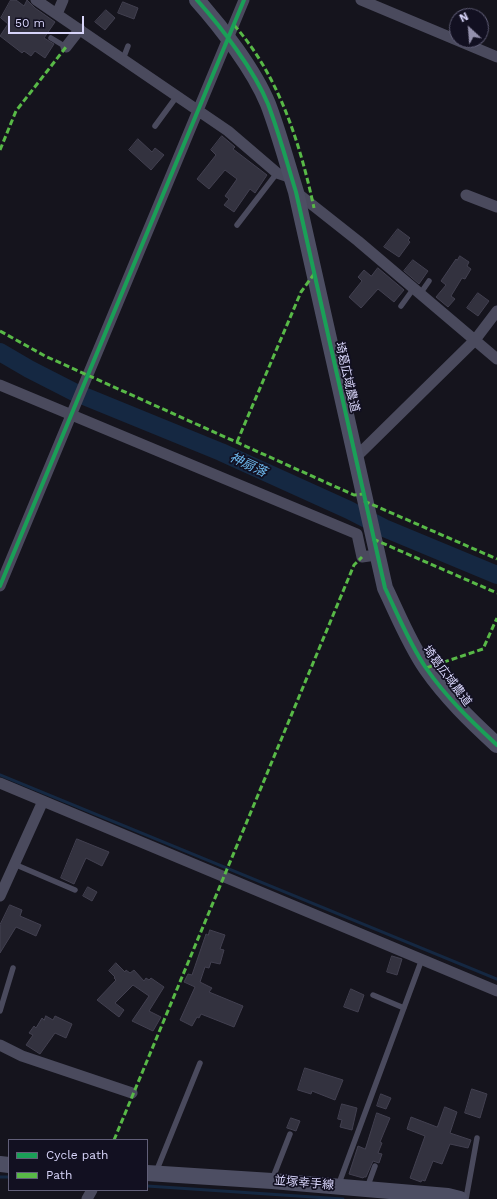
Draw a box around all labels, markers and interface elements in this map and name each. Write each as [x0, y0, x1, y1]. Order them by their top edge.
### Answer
scale bar [10, 8, 86, 34]
north arrow [449, 8, 489, 48]
text: N [457, 10, 470, 25]
text: 50 m [15, 16, 45, 30]
street label: 埼葛広域農道 [332, 340, 362, 414]
water label: 神扇落 [227, 450, 269, 480]
street label: 埼葛広域農道 [420, 643, 474, 709]
legend [8, 1139, 148, 1191]
text: Cycle path [46, 1148, 108, 1162]
text: Path [46, 1168, 72, 1182]
street label: 並塚幸手線 [273, 1173, 335, 1193]

